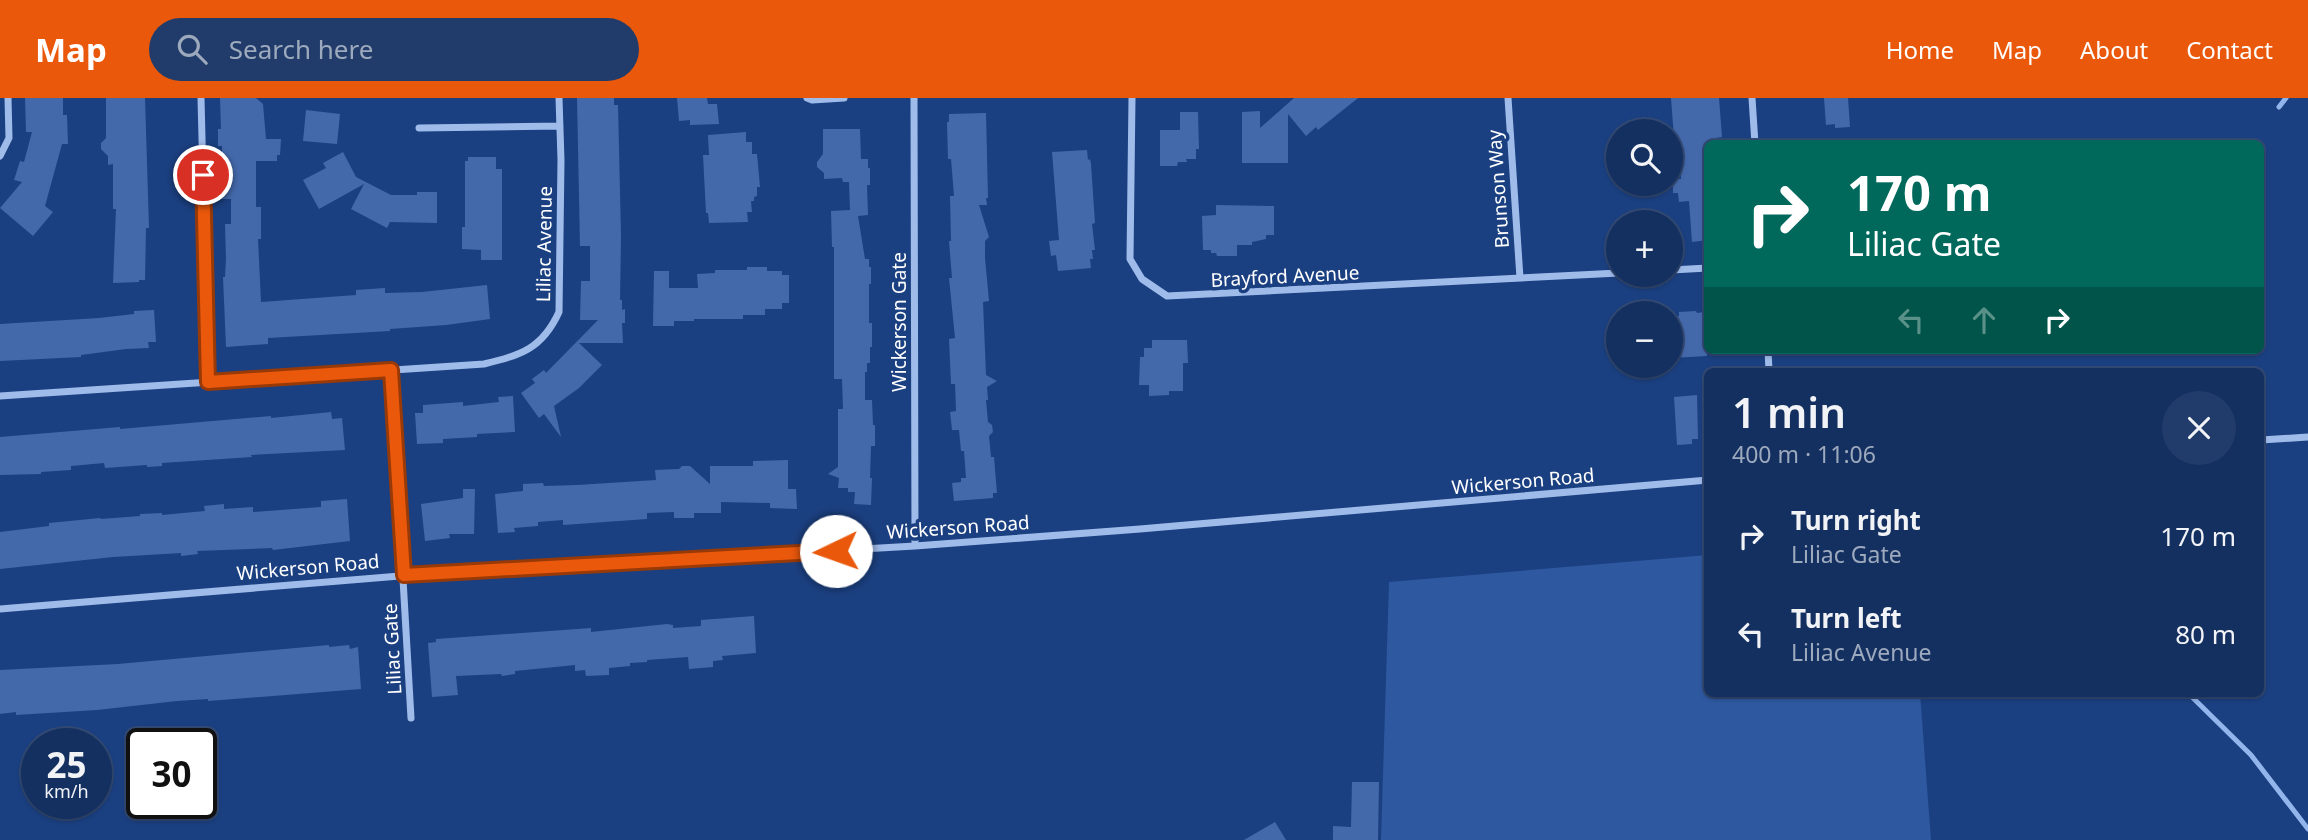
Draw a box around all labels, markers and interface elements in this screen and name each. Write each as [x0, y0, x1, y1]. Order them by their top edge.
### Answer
search box [149, 18, 639, 81]
text: Map [35, 27, 107, 72]
icon: search [173, 30, 211, 68]
text: Search here [229, 31, 373, 67]
text: Home [1886, 33, 1954, 66]
text: Map [1992, 33, 2042, 66]
text: About [2080, 33, 2148, 66]
text: Contact [2186, 33, 2273, 66]
map controls [1606, 119, 1683, 378]
button: search [1606, 119, 1683, 196]
street label: Brunson Way [1481, 129, 1515, 249]
pin [173, 145, 233, 205]
icon: arrive [184, 156, 222, 194]
text: 170 m [1847, 159, 1992, 225]
icon: right [1732, 168, 1823, 259]
street label: Liliac Avenue [530, 186, 558, 302]
button: + [1606, 210, 1683, 287]
text: Liliac Gate [1847, 222, 2001, 265]
street label: Wickerson Gate [886, 252, 912, 392]
street label: Brayford Avenue [1210, 259, 1360, 293]
button: − [1606, 301, 1683, 378]
icon: left [1892, 301, 1930, 339]
icon: ahead [1965, 301, 2003, 339]
icon: right [2038, 301, 2076, 339]
text: 1 min [1732, 383, 1846, 440]
button: close [2162, 391, 2236, 465]
text: 400 m · 11:06 [1732, 438, 1876, 470]
street label: Wickerson Road [1450, 462, 1596, 500]
text: Turn right [1791, 502, 1921, 538]
street label: Wickerson Road [886, 509, 1030, 545]
position arrow [799, 514, 873, 588]
icon: right [1732, 517, 1770, 555]
text: 170 m [2160, 518, 2236, 554]
text: Liliac Gate [1791, 538, 1902, 570]
street label: Wickerson Road [235, 548, 381, 586]
text: Turn left [1791, 600, 1902, 636]
street label: Liliac Gate [377, 603, 407, 695]
icon: left [1732, 615, 1770, 653]
text: 80 m [2175, 616, 2236, 652]
text: Liliac Avenue [1791, 636, 1932, 668]
speed limit sign: 30 [126, 728, 217, 819]
text: 25 [46, 741, 87, 788]
text: km/h [44, 779, 89, 803]

